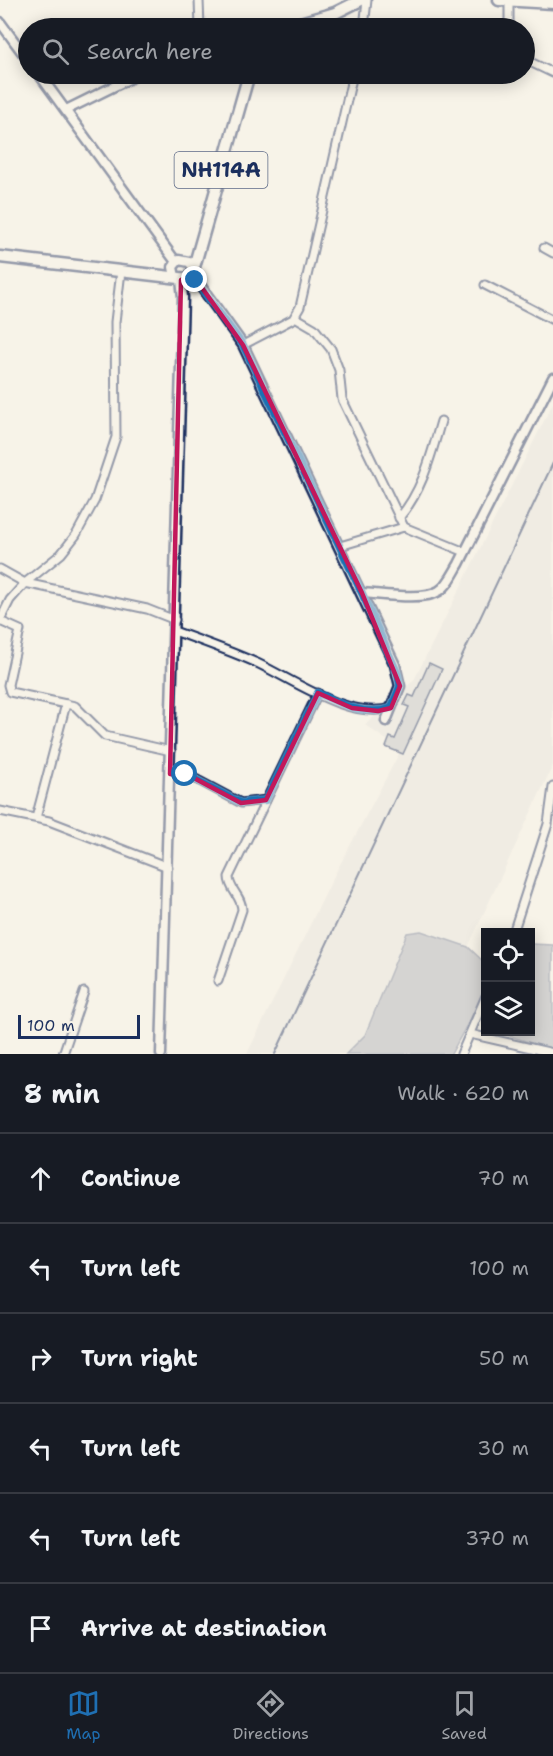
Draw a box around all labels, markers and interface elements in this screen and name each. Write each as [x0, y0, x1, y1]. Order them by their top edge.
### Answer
search box [18, 18, 535, 84]
icon: search [39, 35, 72, 68]
text: Search here [87, 37, 213, 66]
road number: NH114A [174, 152, 268, 188]
route end [181, 266, 207, 292]
route start [171, 760, 197, 786]
map controls [481, 928, 535, 1036]
button: locate [481, 928, 535, 982]
button: layers [481, 982, 535, 1036]
scale bar [18, 1012, 140, 1040]
text: 100 m [27, 1015, 75, 1036]
text: 8 min [24, 1076, 100, 1111]
text: Walk · 620 m [397, 1080, 529, 1106]
icon: ahead [24, 1162, 57, 1195]
text: Continue [81, 1164, 181, 1193]
text: 70 m [477, 1165, 529, 1191]
icon: left [24, 1252, 57, 1285]
text: Turn left [81, 1254, 180, 1283]
text: 100 m [469, 1255, 529, 1281]
icon: right [24, 1342, 57, 1375]
text: Turn right [81, 1344, 198, 1373]
text: 50 m [479, 1345, 529, 1371]
icon: left [24, 1432, 57, 1465]
text: Turn left [81, 1434, 180, 1463]
text: 30 m [477, 1435, 529, 1461]
icon: left [24, 1522, 57, 1555]
text: Turn left [81, 1524, 180, 1553]
text: 370 m [465, 1525, 529, 1551]
icon: arrive [24, 1612, 57, 1645]
text: Arrive at destination [81, 1614, 327, 1643]
tab: Map [66, 1687, 100, 1744]
tab: Directions [233, 1687, 309, 1744]
tab: Saved [441, 1687, 487, 1744]

